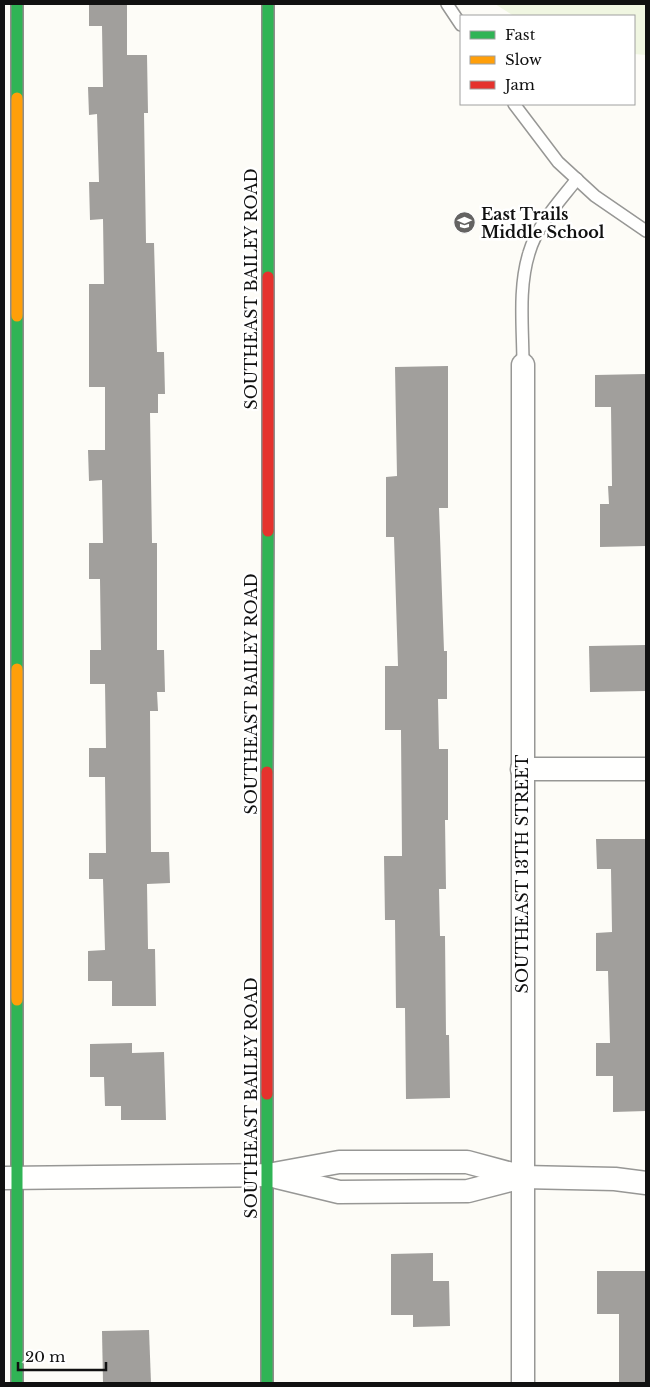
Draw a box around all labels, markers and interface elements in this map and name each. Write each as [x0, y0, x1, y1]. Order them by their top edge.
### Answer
legend [460, 15, 635, 105]
text: Fast [505, 25, 536, 44]
text: Slow [505, 50, 542, 69]
text: Jam [503, 75, 535, 94]
street label: SOUTHEAST BAILEY ROAD [241, 168, 261, 410]
place label: East Trails Middle School [481, 204, 605, 242]
school or university icon: East Trails Middle School [453, 211, 477, 235]
street label: SOUTHEAST BAILEY ROAD [241, 573, 261, 815]
street label: SOUTHEAST 13TH STREET [512, 754, 532, 993]
street label: SOUTHEAST BAILEY ROAD [241, 977, 261, 1219]
scale bar [18, 1340, 105, 1372]
text: 20 m [25, 1347, 65, 1366]

